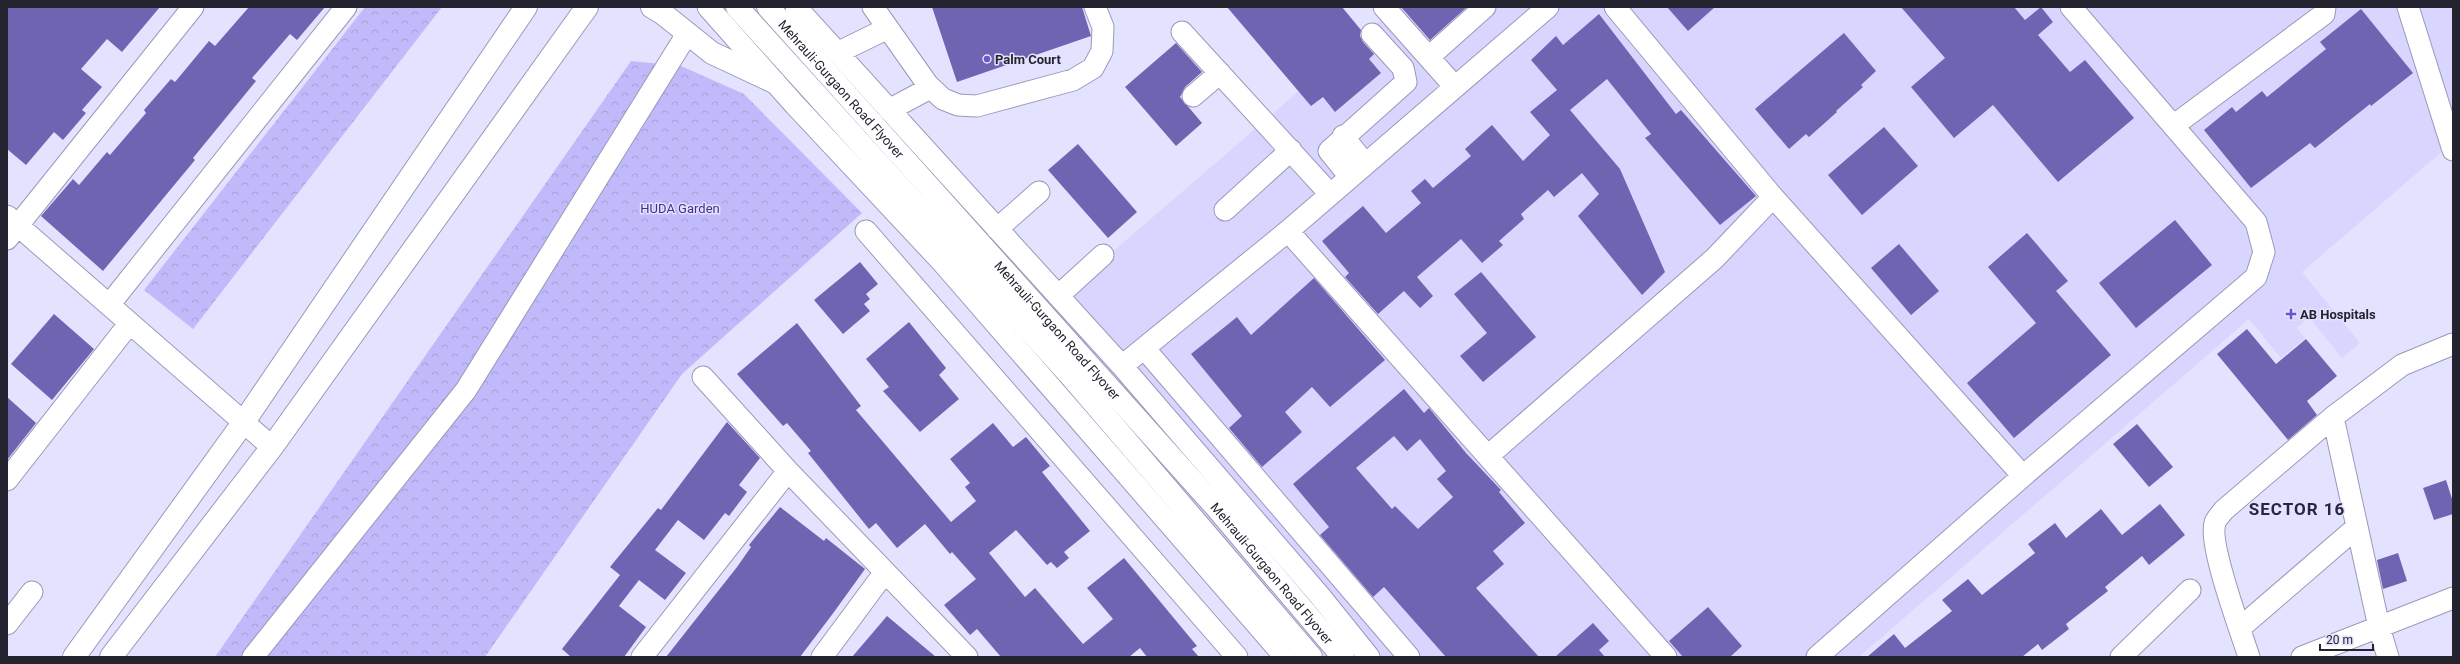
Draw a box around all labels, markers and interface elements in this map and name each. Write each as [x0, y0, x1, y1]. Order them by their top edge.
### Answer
street label: Mehrauli-Gurgaon Road Flyover [776, 17, 908, 162]
place label: Palm Court [995, 52, 1061, 67]
marker: Palm Court [982, 54, 992, 64]
park label: HUDA Garden [640, 201, 720, 216]
street label: Mehrauli-Gurgaon Road Flyover [992, 258, 1124, 403]
place label: AB Hospitals [2300, 307, 2376, 322]
marker: AB Hospitals [2285, 308, 2297, 320]
street label: Mehrauli-Gurgaon Road Flyover [1208, 499, 1336, 647]
district label: SECTOR 16 [2249, 499, 2345, 519]
scale bar [2320, 626, 2373, 652]
text: 20 m [2326, 633, 2353, 647]

